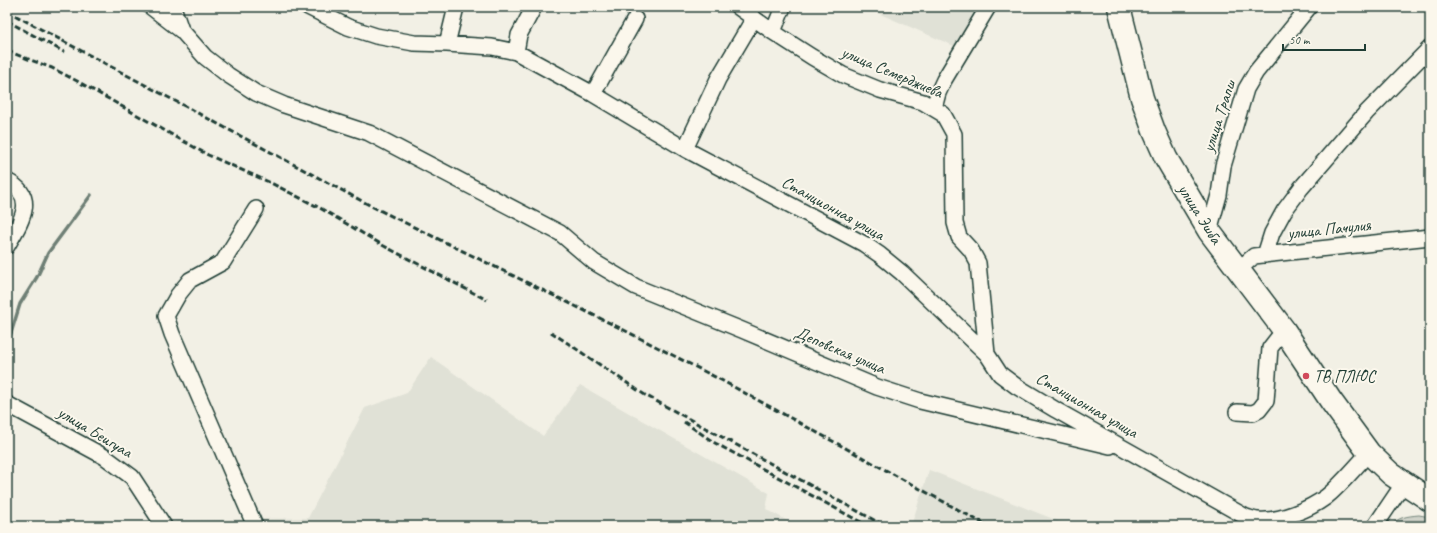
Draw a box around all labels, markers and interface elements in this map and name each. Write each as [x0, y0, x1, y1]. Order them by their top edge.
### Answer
scale bar [1283, 26, 1365, 52]
text: 50 m [1289, 32, 1311, 48]
street label: улица Семерджиева [837, 41, 947, 103]
street label: улица Трапш [1197, 77, 1241, 155]
street label: Станционная улица [778, 171, 889, 245]
street label: улица Эшба [1173, 179, 1227, 249]
street label: улица Пачулия [1285, 214, 1373, 244]
street label: Деповская улица [792, 322, 890, 379]
place label: ТВ ПЛЮС [1314, 366, 1378, 387]
street label: Станционная улица [1032, 367, 1143, 443]
marker: ТВ ПЛЮС [1301, 371, 1311, 381]
street label: улица Беигуаа [53, 401, 137, 463]

